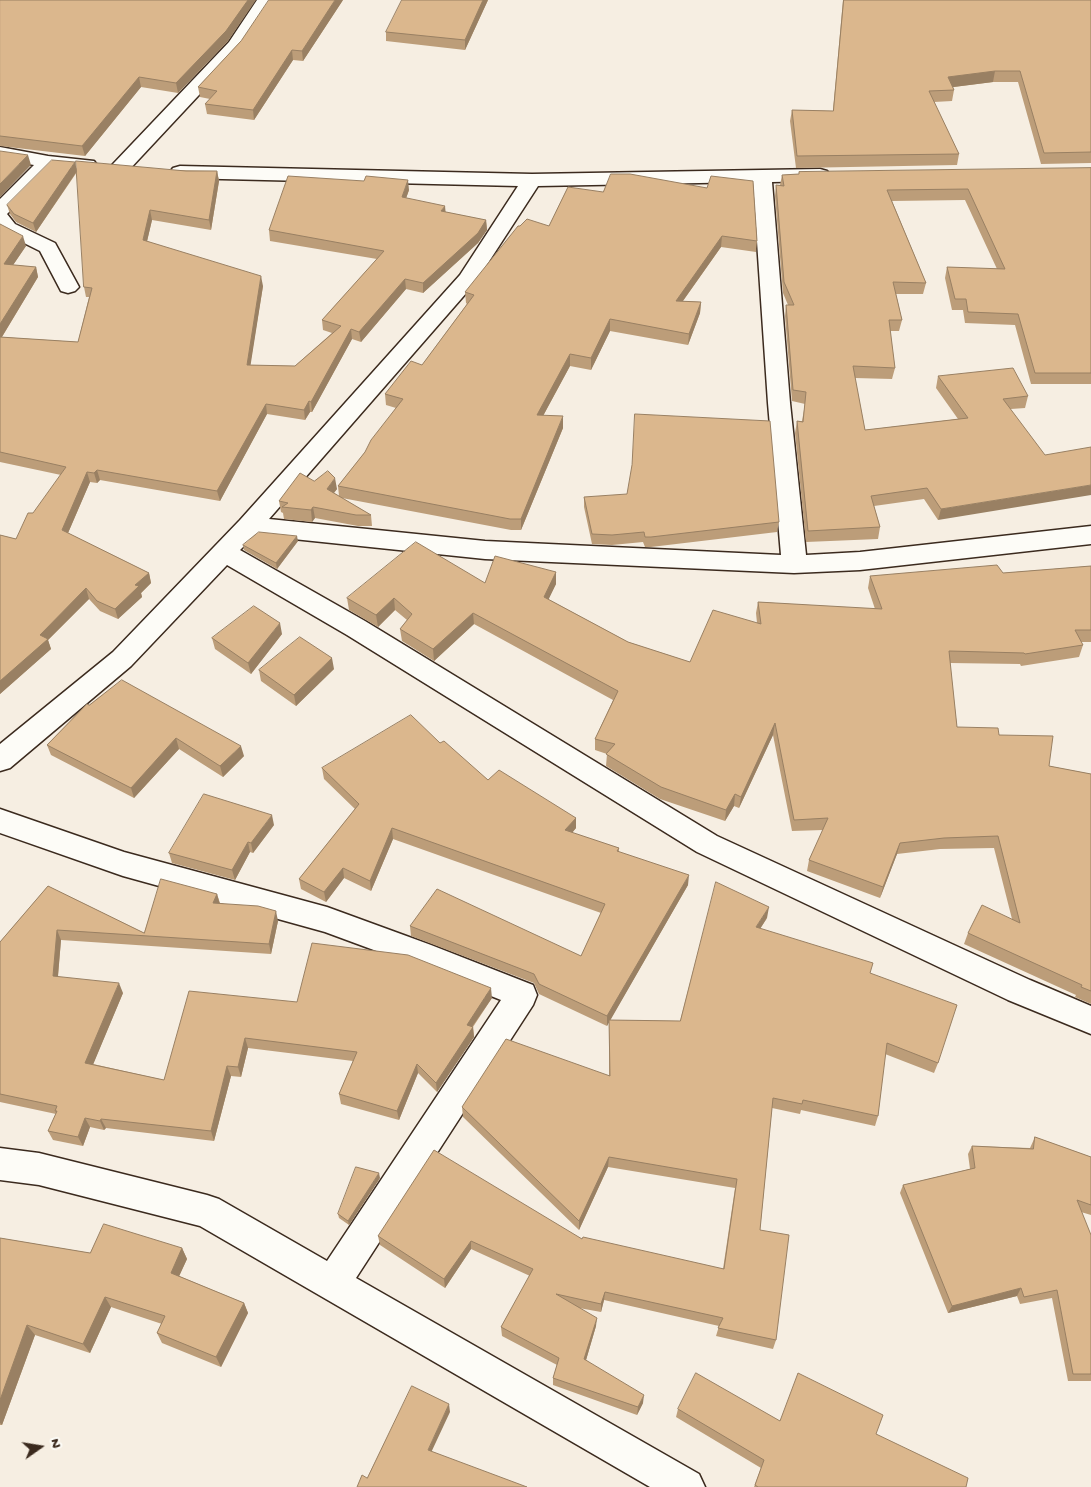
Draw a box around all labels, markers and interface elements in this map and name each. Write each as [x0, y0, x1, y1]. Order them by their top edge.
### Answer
north arrow [15, 1422, 65, 1472]
text: N [46, 1437, 64, 1450]

